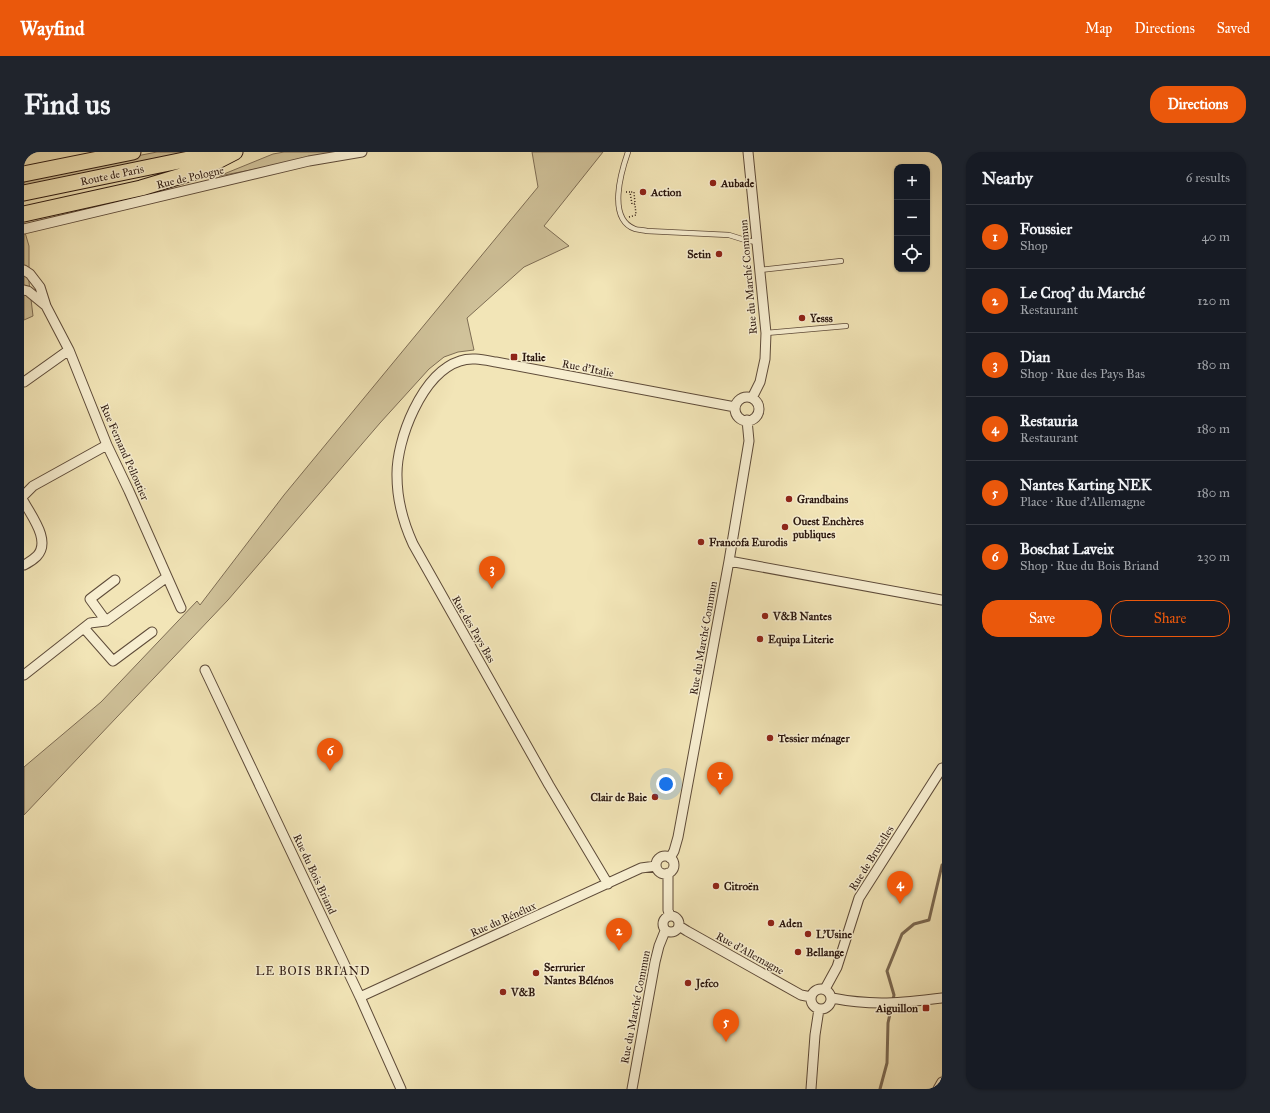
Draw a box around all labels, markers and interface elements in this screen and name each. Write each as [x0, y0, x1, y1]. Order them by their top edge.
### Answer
text: Wayfind [20, 17, 85, 40]
text: Map [1085, 20, 1112, 37]
text: Directions [1134, 20, 1195, 37]
text: Saved [1217, 20, 1250, 37]
button: Directions [1150, 86, 1246, 123]
text: Find us [24, 87, 110, 122]
street label: Route de Paris [79, 162, 145, 189]
street label: Rue de Pologne [155, 163, 225, 192]
map controls [894, 164, 930, 272]
button: + [894, 164, 930, 200]
text: Nearby [982, 168, 1033, 189]
text: 6 results [1186, 170, 1230, 186]
place label: Aubade [720, 177, 755, 190]
marker: Aubade [708, 178, 718, 188]
place label: Action [650, 186, 681, 199]
marker: Action [638, 187, 648, 197]
button: − [894, 200, 930, 236]
street label: Rue du Marché Commun [737, 219, 760, 335]
text: Foussier [1020, 220, 1072, 238]
text: 1 [992, 229, 998, 245]
text: 40 m [1201, 229, 1230, 245]
button: locate [894, 236, 930, 272]
text: Shop [1020, 238, 1048, 254]
place label: Setin [687, 248, 711, 261]
marker: Setin [714, 249, 724, 259]
text: Le Croq' du Marché [1020, 284, 1145, 302]
text: 2 [992, 293, 998, 309]
text: 120 m [1197, 293, 1230, 309]
text: Restaurant [1020, 302, 1078, 318]
place label: Yesss [809, 312, 833, 325]
marker: Yesss [797, 313, 807, 323]
text: Dian [1020, 348, 1050, 366]
place label: Italie [522, 351, 546, 364]
marker: Italie [509, 352, 519, 362]
street label: Rue d'Italie [561, 357, 615, 380]
text: 3 [992, 357, 998, 373]
text: 180 m [1197, 357, 1230, 373]
text: Shop · Rue des Pays Bas [1020, 366, 1145, 382]
street label: Rue Fernand Pelloutier [97, 402, 152, 503]
text: Restauria [1020, 412, 1078, 430]
text: 4 [991, 421, 999, 437]
text: 180 m [1197, 421, 1230, 437]
text: Restaurant [1020, 430, 1078, 446]
text: Nantes Karting NEK [1020, 476, 1152, 494]
text: 5 [992, 485, 998, 501]
text: 180 m [1197, 485, 1230, 501]
place label: Grandbains [797, 493, 848, 506]
marker: Grandbains [784, 494, 794, 504]
text: Place · Rue d'Allemagne [1020, 494, 1145, 510]
place label: Ouest Enchères publiques [792, 515, 864, 542]
marker: Ouest Enchères publiques [780, 522, 790, 532]
place label: Francofa Eurodis [709, 536, 788, 549]
marker: Francofa Eurodis [696, 537, 706, 547]
text: Boschat Laveix [1020, 540, 1114, 558]
text: 6 [992, 549, 998, 565]
text: 230 m [1197, 549, 1230, 565]
pin: 3 [479, 556, 505, 589]
text: Shop · Rue du Bois Briand [1020, 558, 1159, 574]
street label: Rue du Marché Commun [687, 580, 720, 696]
street label: Rue des Pays Bas [449, 594, 498, 665]
button: Save [982, 600, 1102, 637]
button: Share [1110, 600, 1230, 637]
place label: V&B Nantes [772, 610, 832, 623]
marker: V&B Nantes [760, 611, 770, 621]
place label: Equipa Literie [768, 633, 834, 647]
marker: Equipa Literie [755, 634, 765, 644]
place label: Tessier ménager [777, 732, 850, 745]
marker: Tessier ménager [765, 733, 775, 743]
pin: 6 [317, 738, 343, 771]
pin: 1 [707, 762, 733, 795]
your location [656, 774, 676, 794]
place label: Clair de Baie [590, 791, 647, 804]
marker: Clair de Baie [650, 792, 660, 802]
street label: Rue de Bruxelles [846, 823, 897, 893]
street label: Rue du Bois Briand [290, 832, 339, 917]
pin: 4 [887, 871, 913, 904]
place label: Citroën [724, 880, 759, 893]
marker: Citroën [711, 881, 721, 891]
street label: Rue du Bénélux [468, 899, 538, 940]
place label: Aden [778, 917, 802, 930]
pin: 2 [606, 918, 632, 951]
marker: Aden [766, 918, 776, 928]
place label: L'Usine [816, 928, 852, 941]
street label: Rue d'Allemagne [713, 929, 786, 978]
marker: L'Usine [803, 929, 813, 939]
place label: Bellange [806, 946, 845, 959]
marker: Bellange [793, 947, 803, 957]
street label: Rue du Marché Commun [618, 949, 653, 1065]
place label: Serrurier Nantes Bélénos [544, 961, 613, 987]
district label: LE BOIS BRIAND [256, 964, 370, 978]
marker: Serrurier Nantes Bélénos [531, 968, 541, 978]
place label: Jefco [694, 977, 719, 991]
marker: Jefco [683, 978, 693, 988]
place label: V&B [510, 986, 535, 999]
marker: V&B [498, 987, 508, 997]
place label: Aiguillon [875, 1002, 918, 1015]
marker: Aiguillon [921, 1003, 931, 1013]
pin: 5 [713, 1009, 739, 1042]

